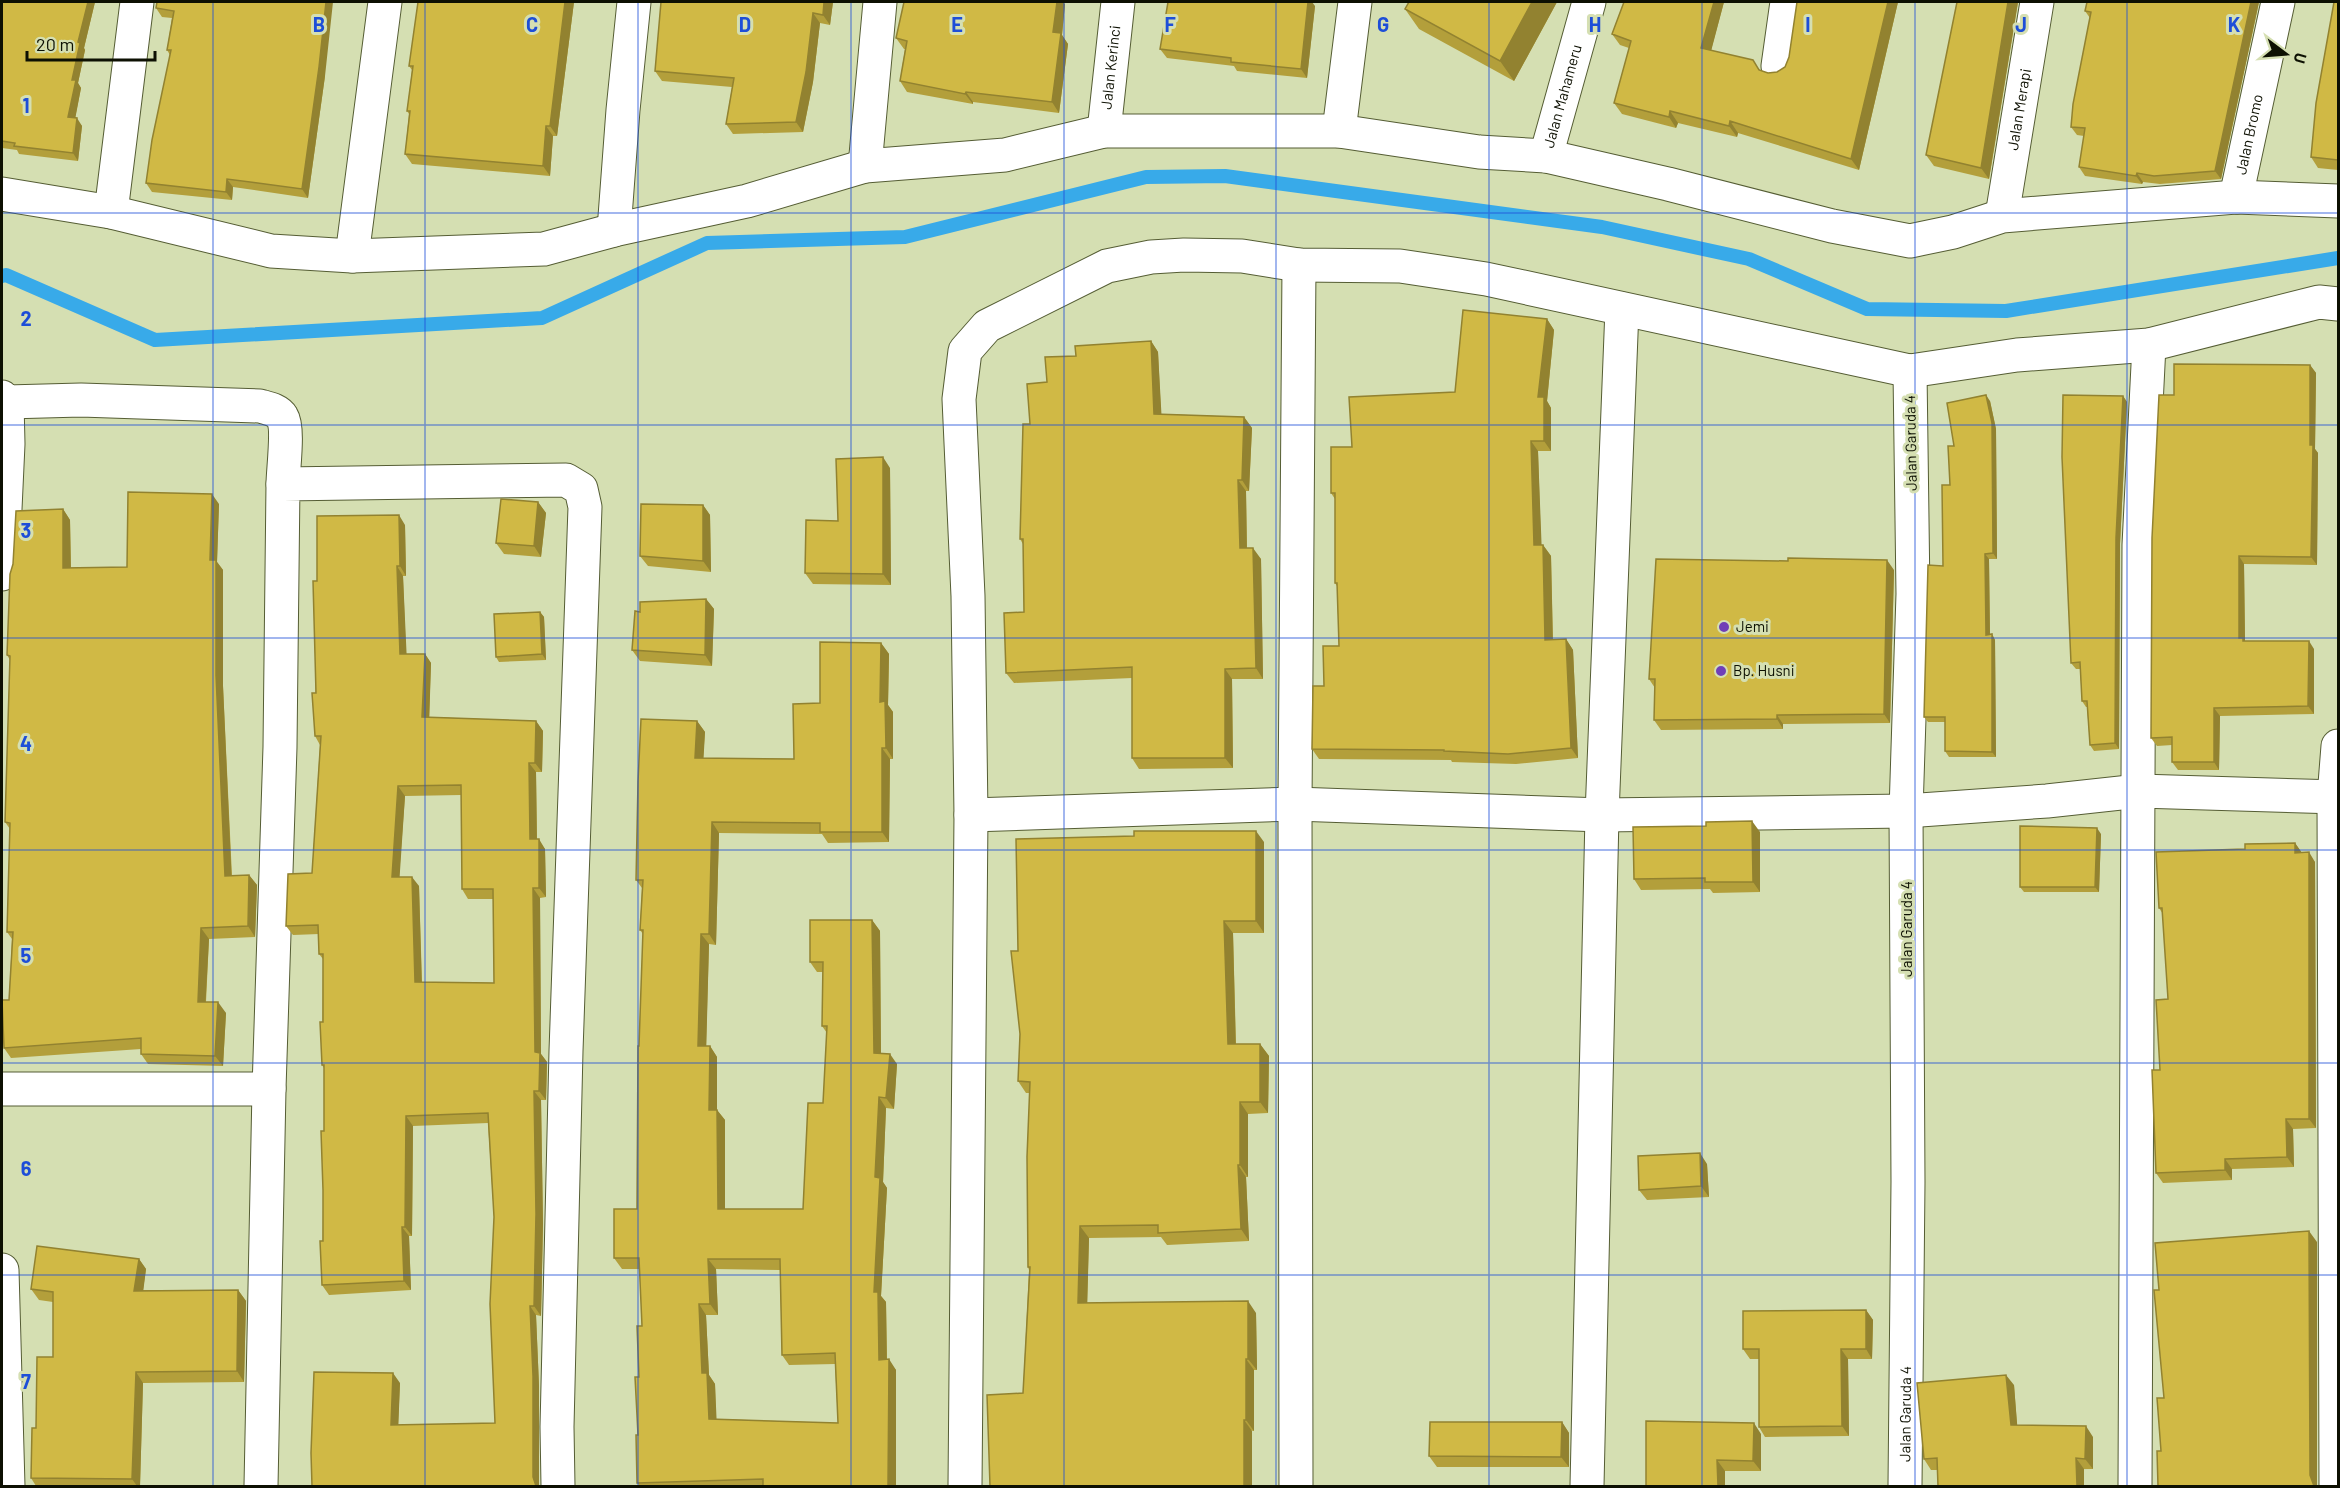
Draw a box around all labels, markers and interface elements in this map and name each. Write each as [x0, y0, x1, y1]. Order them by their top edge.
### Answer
text: B [313, 12, 325, 36]
text: C [526, 12, 538, 36]
text: D [739, 12, 751, 36]
text: E [951, 12, 963, 36]
text: F [1164, 12, 1176, 36]
text: G [1377, 12, 1389, 36]
text: H [1589, 12, 1601, 36]
text: I [1805, 12, 1811, 36]
text: J [2015, 12, 2027, 36]
text: K [2228, 12, 2241, 36]
scale bar [27, 24, 154, 62]
street label: Jalan Kerinci [1096, 24, 1123, 110]
north arrow [2256, 24, 2316, 84]
text: 20 m [36, 33, 74, 55]
street label: Jalan Mahameru [1539, 42, 1585, 150]
text: U [2290, 51, 2311, 66]
street label: Jalan Merapi [2003, 67, 2034, 151]
street label: Jalan Bromo [2231, 92, 2266, 176]
text: 1 [22, 93, 30, 117]
text: 2 [20, 306, 32, 330]
street label: Jalan Garuda 4 [1900, 395, 1920, 491]
text: 3 [21, 518, 31, 542]
place label: Jemi [1736, 617, 1769, 635]
marker: Jemi [1717, 620, 1731, 634]
place label: Bp. Husni [1733, 661, 1795, 679]
marker: Bp. Husni [1714, 664, 1728, 678]
text: 4 [20, 731, 32, 755]
street label: Jalan Garuda 4 [1897, 881, 1915, 977]
text: 5 [21, 943, 32, 967]
text: 6 [21, 1156, 32, 1180]
street label: Jalan Garuda 4 [1895, 1366, 1914, 1462]
text: 7 [21, 1369, 31, 1393]

